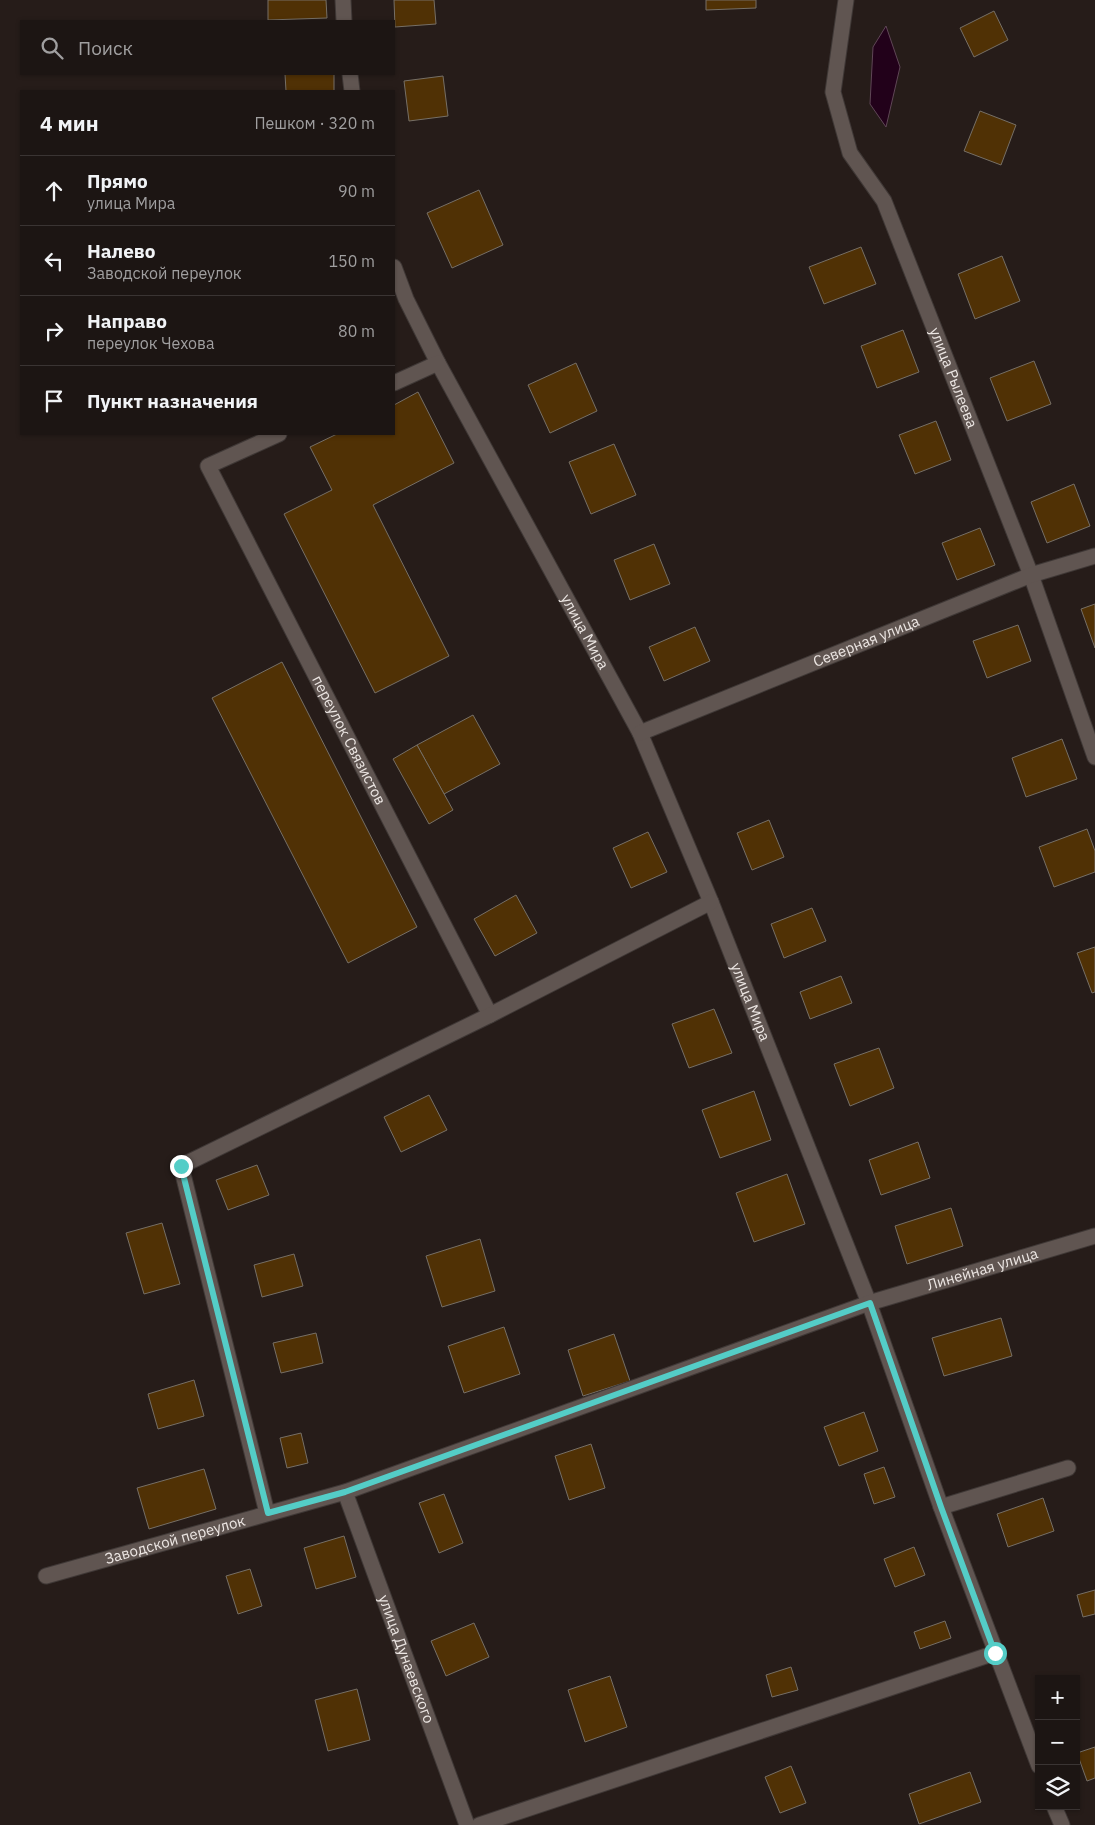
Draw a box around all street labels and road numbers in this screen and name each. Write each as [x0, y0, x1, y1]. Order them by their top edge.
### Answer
street label: улица Рылеева [926, 325, 982, 431]
street label: улица Мира [557, 591, 613, 673]
street label: Северная улица [810, 611, 922, 671]
street label: переулок Связистов [308, 672, 390, 808]
street label: улица Мира [727, 960, 775, 1044]
street label: Линейная улица [925, 1243, 1040, 1294]
street label: Заводской переулок [102, 1511, 247, 1568]
street label: улица Дунаевского [374, 1592, 439, 1726]

